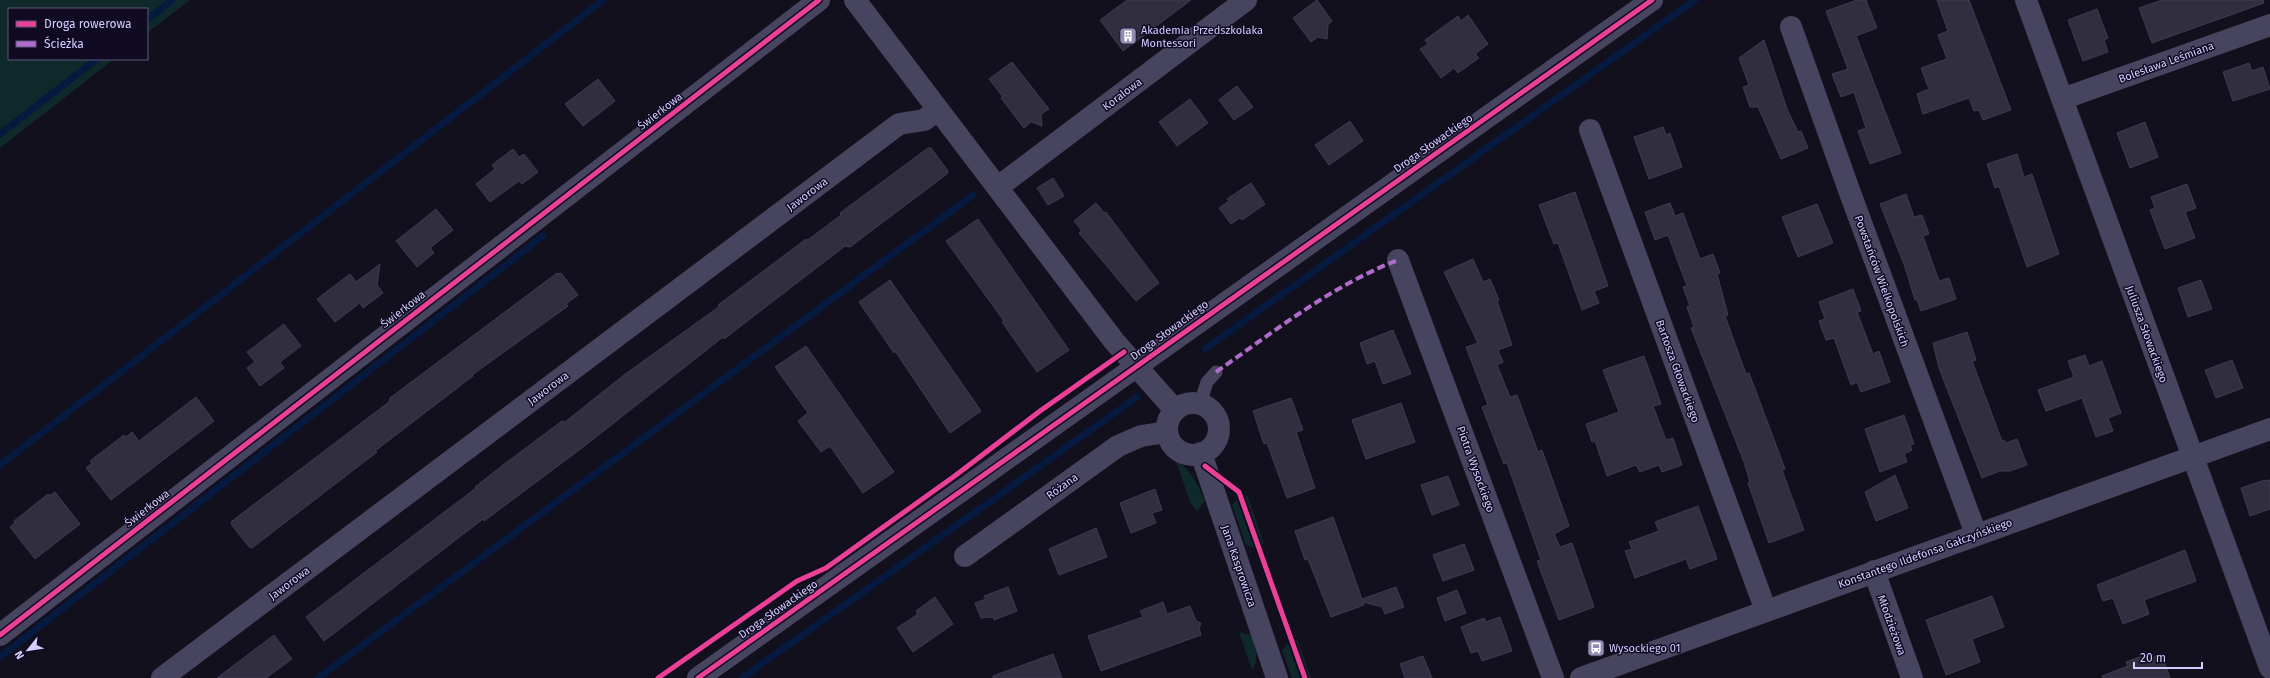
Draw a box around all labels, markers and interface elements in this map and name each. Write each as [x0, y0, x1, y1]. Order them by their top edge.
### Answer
legend [8, 8, 148, 60]
text: Droga rowerowa [44, 17, 131, 31]
place label: Akademia Przedszkolaka Montessori [1141, 24, 1263, 50]
building icon: Akademia Przedszkolaka Montessori [1118, 26, 1138, 46]
text: Ścieżka [44, 36, 84, 51]
street label: Bolesława Leśmiana [2117, 39, 2216, 86]
street label: Koralowa [1100, 75, 1145, 113]
street label: Świerkowa [635, 89, 685, 133]
street label: Droga Słowackiego [1391, 111, 1475, 175]
street label: Jaworowa [784, 175, 830, 214]
street label: Powstańców Wielkopolskich [1852, 214, 1911, 349]
street label: Juliusza Słowackiego [2123, 284, 2170, 385]
street label: Świerkowa [378, 287, 428, 331]
street label: Droga Słowackiego [1128, 298, 1211, 363]
street label: Bartosza Głowackiego [1653, 318, 1702, 424]
street label: Jaworowa [525, 369, 571, 408]
street label: Piotra Wysockiego [1454, 424, 1497, 514]
street label: Różana [1044, 471, 1081, 502]
street label: Świerkowa [122, 486, 172, 530]
street label: Konstantego Ildefonsa Gałczyńskiego [1836, 516, 2014, 591]
street label: Jana Kasprowicza [1218, 523, 1259, 609]
street label: Jaworowa [266, 564, 312, 603]
street label: Droga Słowackiego [736, 577, 820, 641]
street label: Młodzieżowa [1875, 593, 1909, 657]
north arrow [8, 630, 48, 670]
bus stop icon: Wysockiego 01 [1586, 638, 1606, 658]
place label: Wysockiego 01 [1609, 642, 1680, 655]
scale bar [2134, 644, 2202, 670]
text: N [12, 648, 27, 661]
text: 20 m [2140, 651, 2166, 665]

